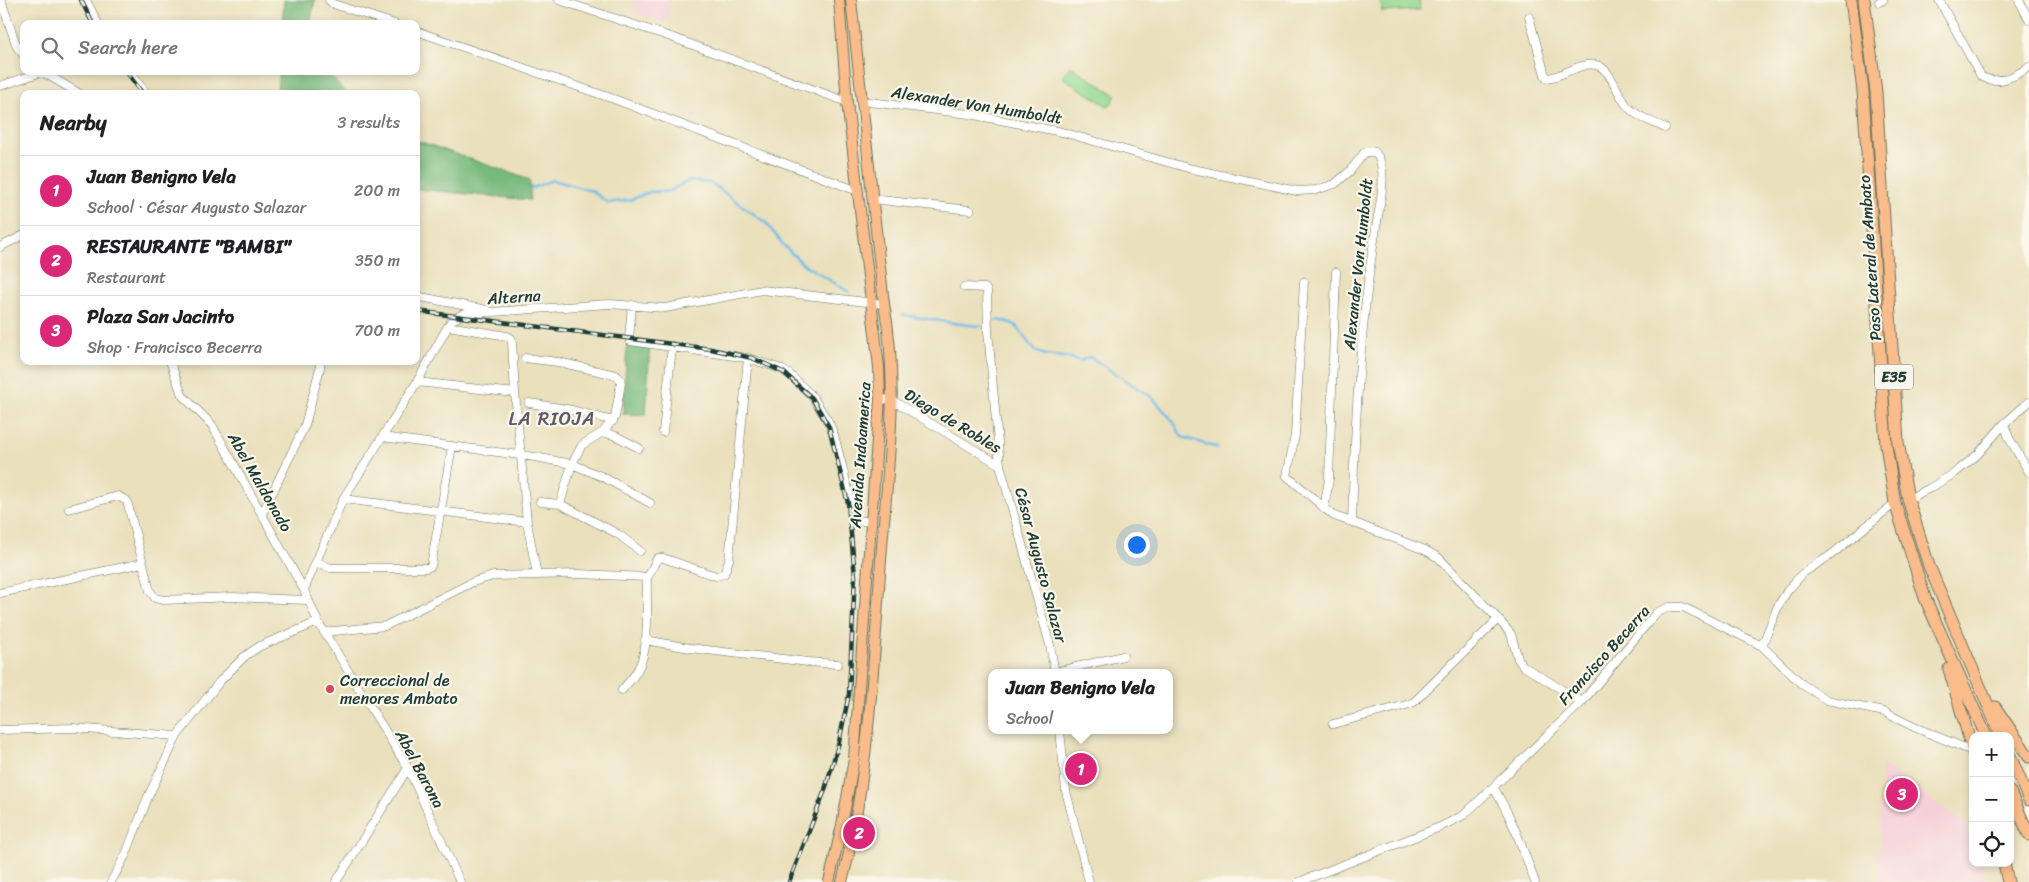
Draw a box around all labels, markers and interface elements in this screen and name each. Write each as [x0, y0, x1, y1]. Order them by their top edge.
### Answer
search box [20, 20, 420, 75]
text: Search here [78, 31, 178, 64]
icon: search [38, 34, 66, 62]
street label: Alexander Von Humboldt [888, 77, 1065, 133]
text: Nearby [40, 104, 106, 142]
text: 3 results [337, 108, 400, 137]
text: Juan Benigno Vela [87, 160, 236, 193]
street label: Paso Lateral de Ambato [1850, 174, 1890, 342]
text: 1 [53, 176, 59, 205]
text: 200 m [354, 176, 400, 205]
street label: Alexander Von Humboldt [1334, 177, 1381, 352]
text: School · César Augusto Salazar [87, 193, 306, 222]
text: RESTAURANTE "BAMBI" [87, 230, 291, 263]
text: 2 [51, 246, 61, 275]
text: 350 m [355, 246, 400, 275]
text: Restaurant [87, 263, 166, 292]
street label: Alterna [485, 281, 543, 313]
text: Plaza San Jacinto [87, 300, 234, 333]
text: 3 [52, 316, 60, 345]
text: 700 m [354, 316, 400, 345]
text: Shop · Francisco Becerra [87, 333, 262, 362]
road number: E35 [1875, 364, 1913, 390]
street label: Avenida Indoamerica [840, 380, 880, 530]
street label: Diego de Robles [899, 380, 1008, 462]
district label: LA RIOJA [509, 402, 595, 435]
street label: Abel Maldonado [219, 426, 300, 538]
street label: César Augusto Salazar [1006, 484, 1076, 647]
your location [1124, 532, 1150, 558]
street label: Francisco Becerra [1551, 598, 1657, 712]
place label: Correccional de menores Ambato [340, 666, 458, 713]
popup [988, 669, 1173, 734]
text: Juan Benigno Vela [1006, 671, 1155, 704]
marker: Correccional de menores Ambato [324, 683, 336, 695]
text: School [1006, 704, 1053, 733]
street label: Abel Barona [387, 724, 453, 814]
map controls [1969, 732, 2014, 867]
button: + [1969, 732, 2014, 777]
pin: 1 [1065, 750, 1097, 788]
pin: 3 [1886, 775, 1918, 813]
button: − [1969, 777, 2014, 822]
pin: 2 [843, 814, 875, 852]
button: locate [1969, 822, 2014, 867]

